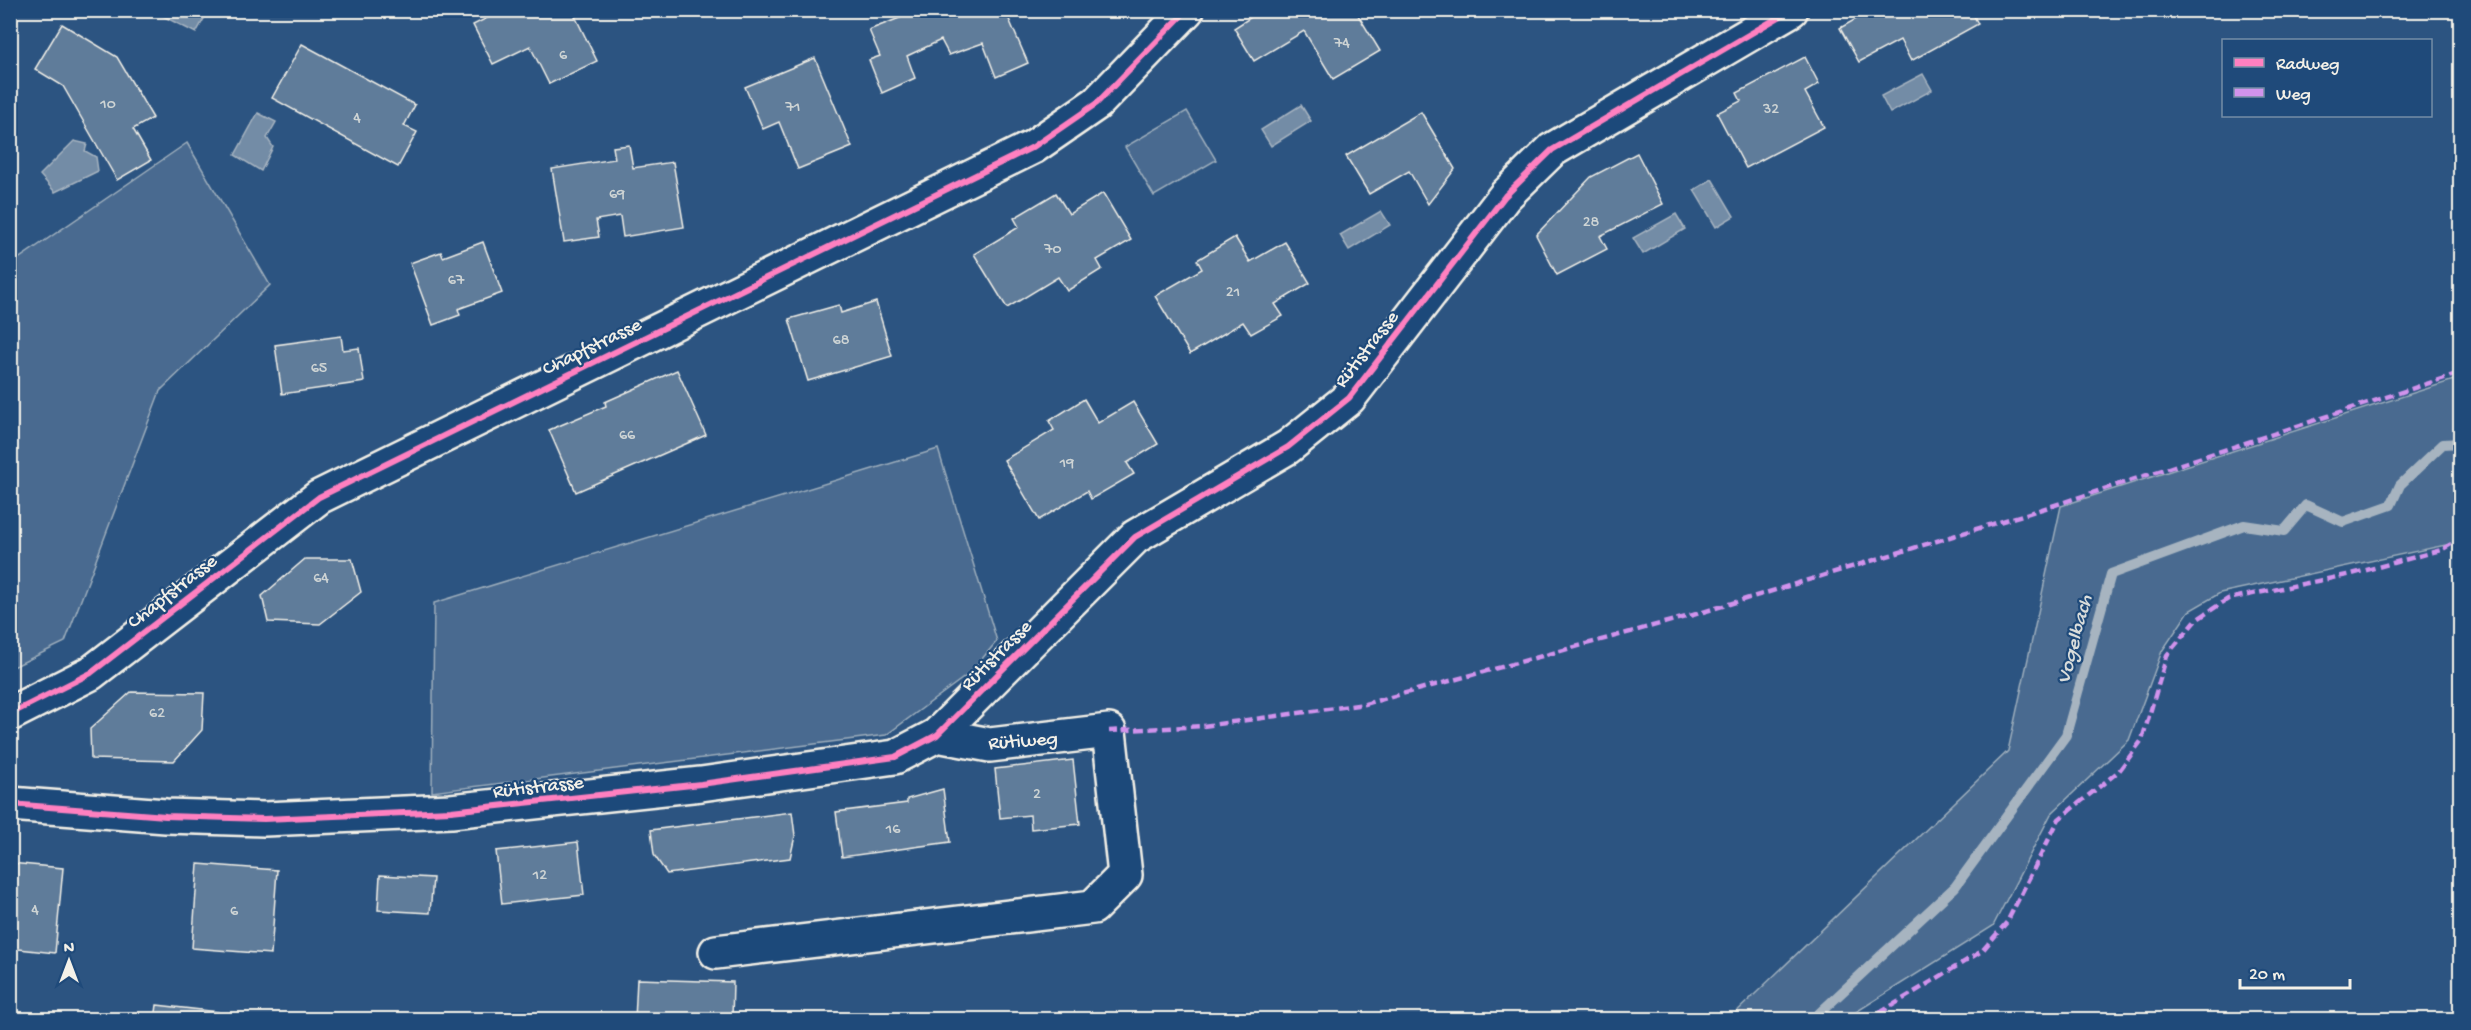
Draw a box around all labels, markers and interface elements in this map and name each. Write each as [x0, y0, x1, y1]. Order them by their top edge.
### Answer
house number: 74 [1333, 35, 1350, 54]
legend [2222, 39, 2432, 117]
house number: 6 [559, 47, 568, 66]
text: Radweg [2276, 55, 2339, 76]
text: Weg [2276, 85, 2311, 106]
house number: 10 [99, 96, 116, 115]
house number: 71 [785, 99, 800, 118]
house number: 32 [1762, 101, 1779, 120]
house number: 4 [353, 110, 361, 129]
house number: 69 [609, 186, 625, 205]
house number: 28 [1583, 214, 1600, 233]
house number: 70 [1043, 241, 1062, 260]
house number: 67 [448, 272, 465, 291]
house number: 21 [1226, 284, 1240, 303]
street label: Rütistrasse [1331, 307, 1405, 393]
street label: Chapfstrasse [539, 314, 646, 382]
house number: 68 [833, 332, 850, 351]
house number: 65 [311, 360, 327, 379]
house number: 66 [619, 427, 636, 446]
house number: 19 [1059, 455, 1074, 474]
street label: Chapfstrasse [124, 550, 223, 635]
house number: 64 [313, 570, 329, 589]
water label: Vogelbach [2053, 592, 2100, 687]
street label: Rütistrasse [957, 616, 1038, 697]
house number: 62 [149, 705, 165, 724]
street label: Rütiweg [988, 729, 1059, 756]
street label: Rütistrasse [492, 772, 586, 805]
house number: 2 [1033, 786, 1041, 805]
house number: 16 [885, 821, 901, 840]
house number: 12 [532, 867, 547, 886]
house number: 4 [31, 902, 39, 921]
house number: 6 [230, 903, 239, 922]
north arrow [39, 931, 99, 991]
text: N [64, 940, 75, 959]
scale bar [2240, 952, 2350, 990]
text: 20 m [2249, 965, 2285, 986]

